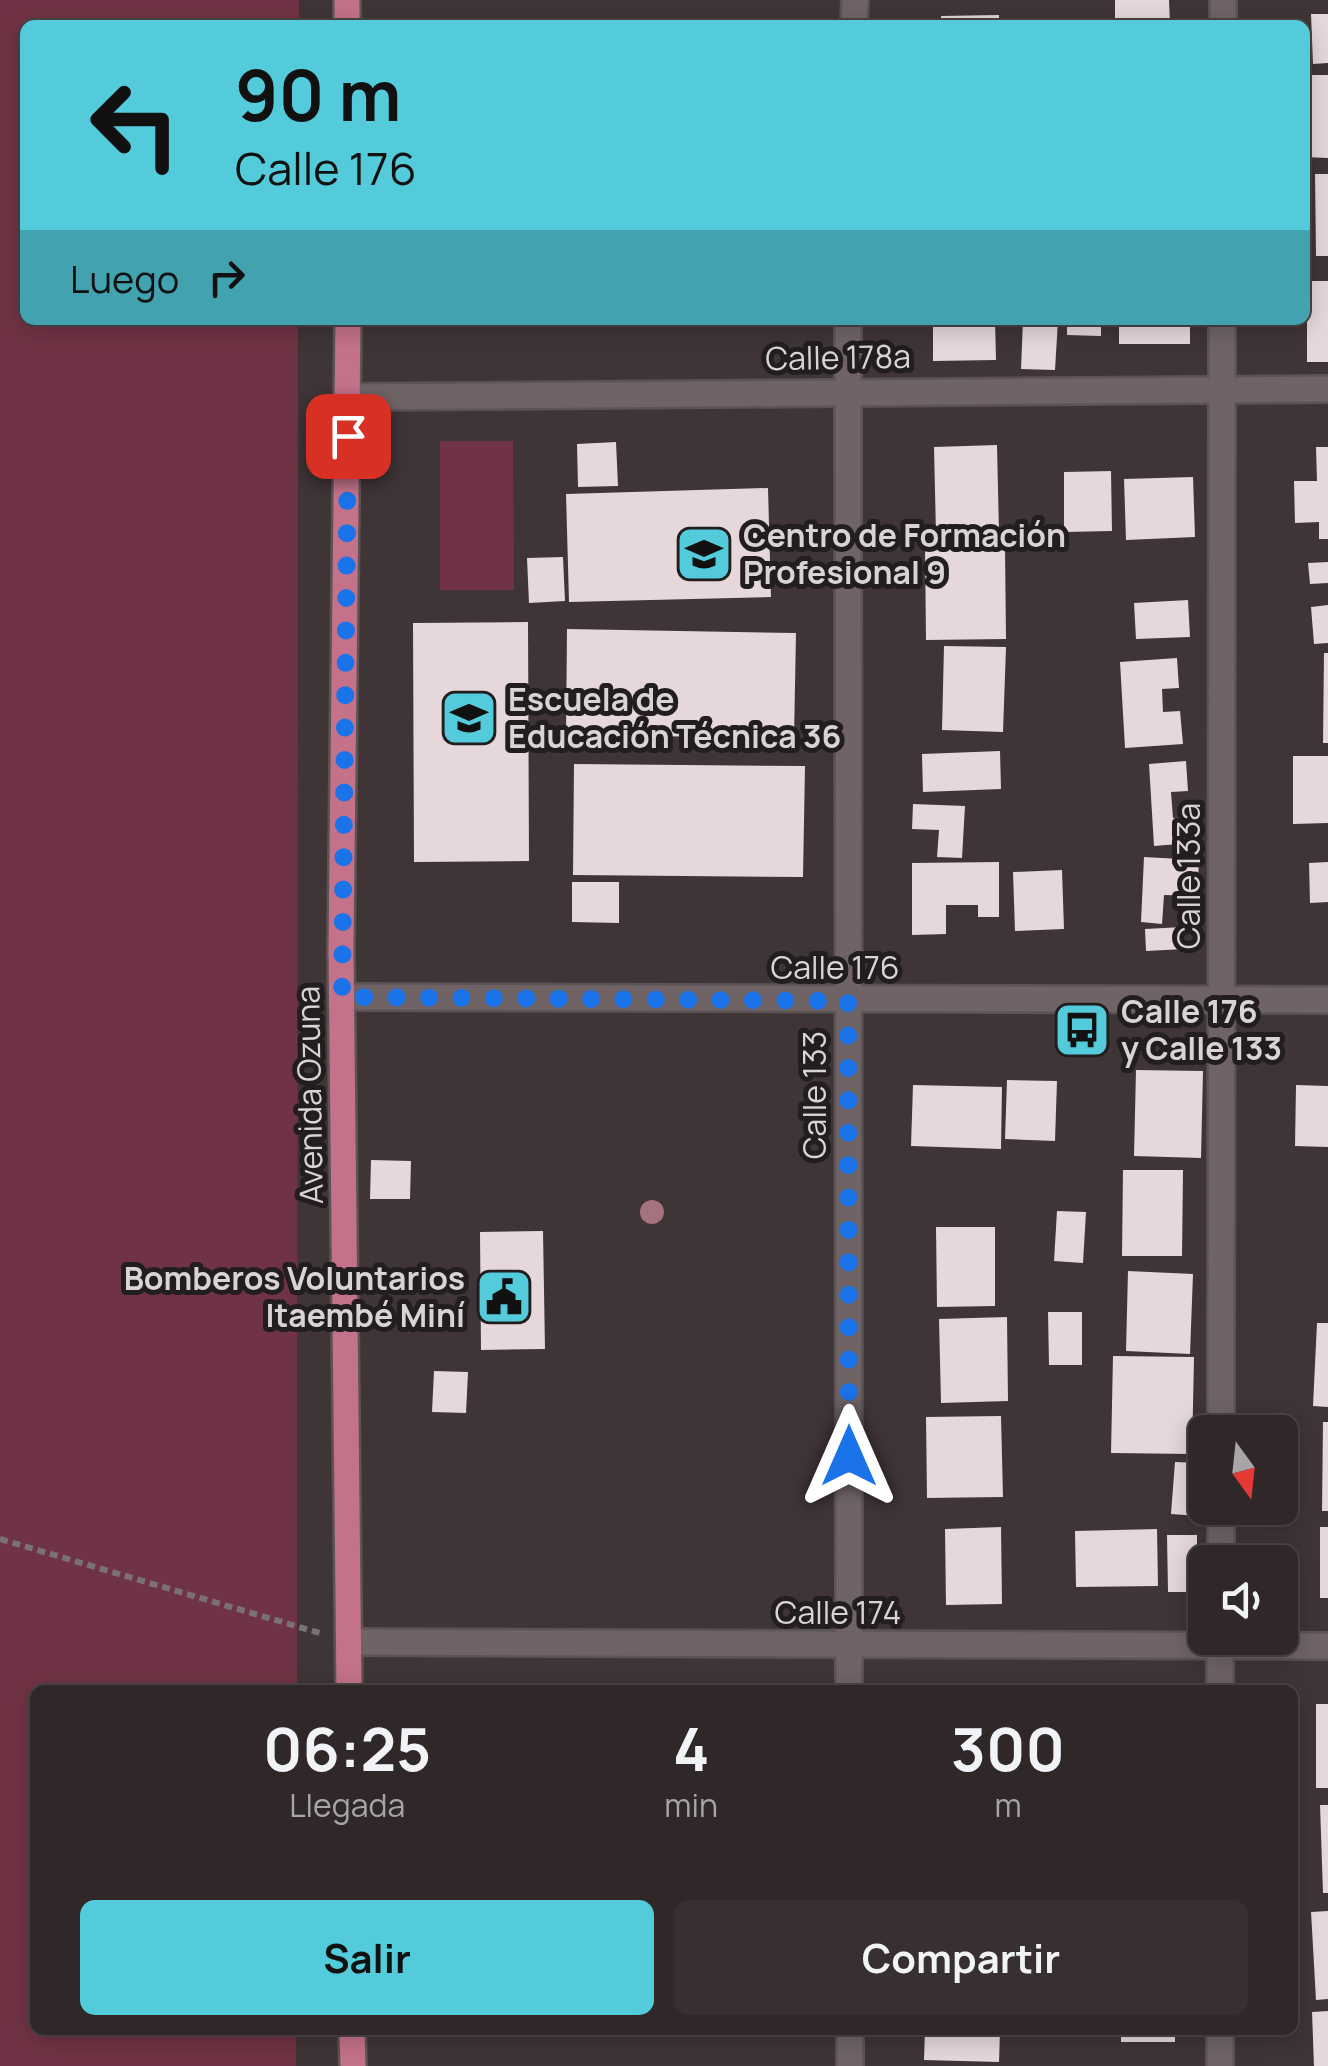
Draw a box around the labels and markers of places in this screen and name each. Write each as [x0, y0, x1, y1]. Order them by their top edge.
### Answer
pin [306, 394, 391, 479]
place label: Centro de Formación Profesional 9 [743, 513, 1066, 594]
school or university icon: Centro de Formación Profesional 9 [674, 524, 734, 584]
place label: Escuela de Educación Técnica 36 [508, 677, 841, 758]
school or university icon: Escuela de Educación Técnica 36 [439, 688, 499, 748]
place label: Calle 176 y Calle 133 [1121, 989, 1282, 1070]
bus stop icon: Calle 176 y Calle 133 [1052, 1000, 1112, 1060]
place label: Bomberos Voluntarios Itaembé Miní [124, 1256, 465, 1337]
public building icon: Bomberos Voluntarios Itaembé Miní [474, 1267, 534, 1327]

